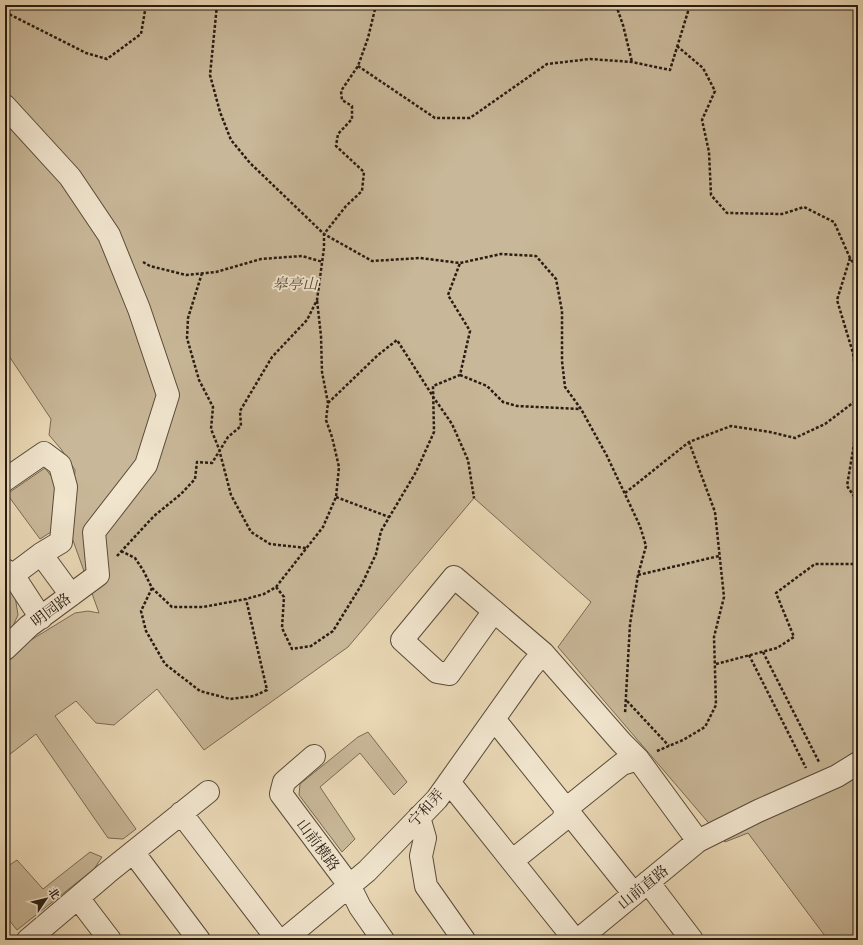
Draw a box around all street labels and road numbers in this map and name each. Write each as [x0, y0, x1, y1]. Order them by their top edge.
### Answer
street label: 明园路 [28, 589, 74, 631]
street label: 宁和弄 [404, 785, 448, 831]
street label: 山前横路 [293, 816, 343, 874]
street label: 山前直路 [614, 861, 672, 913]

